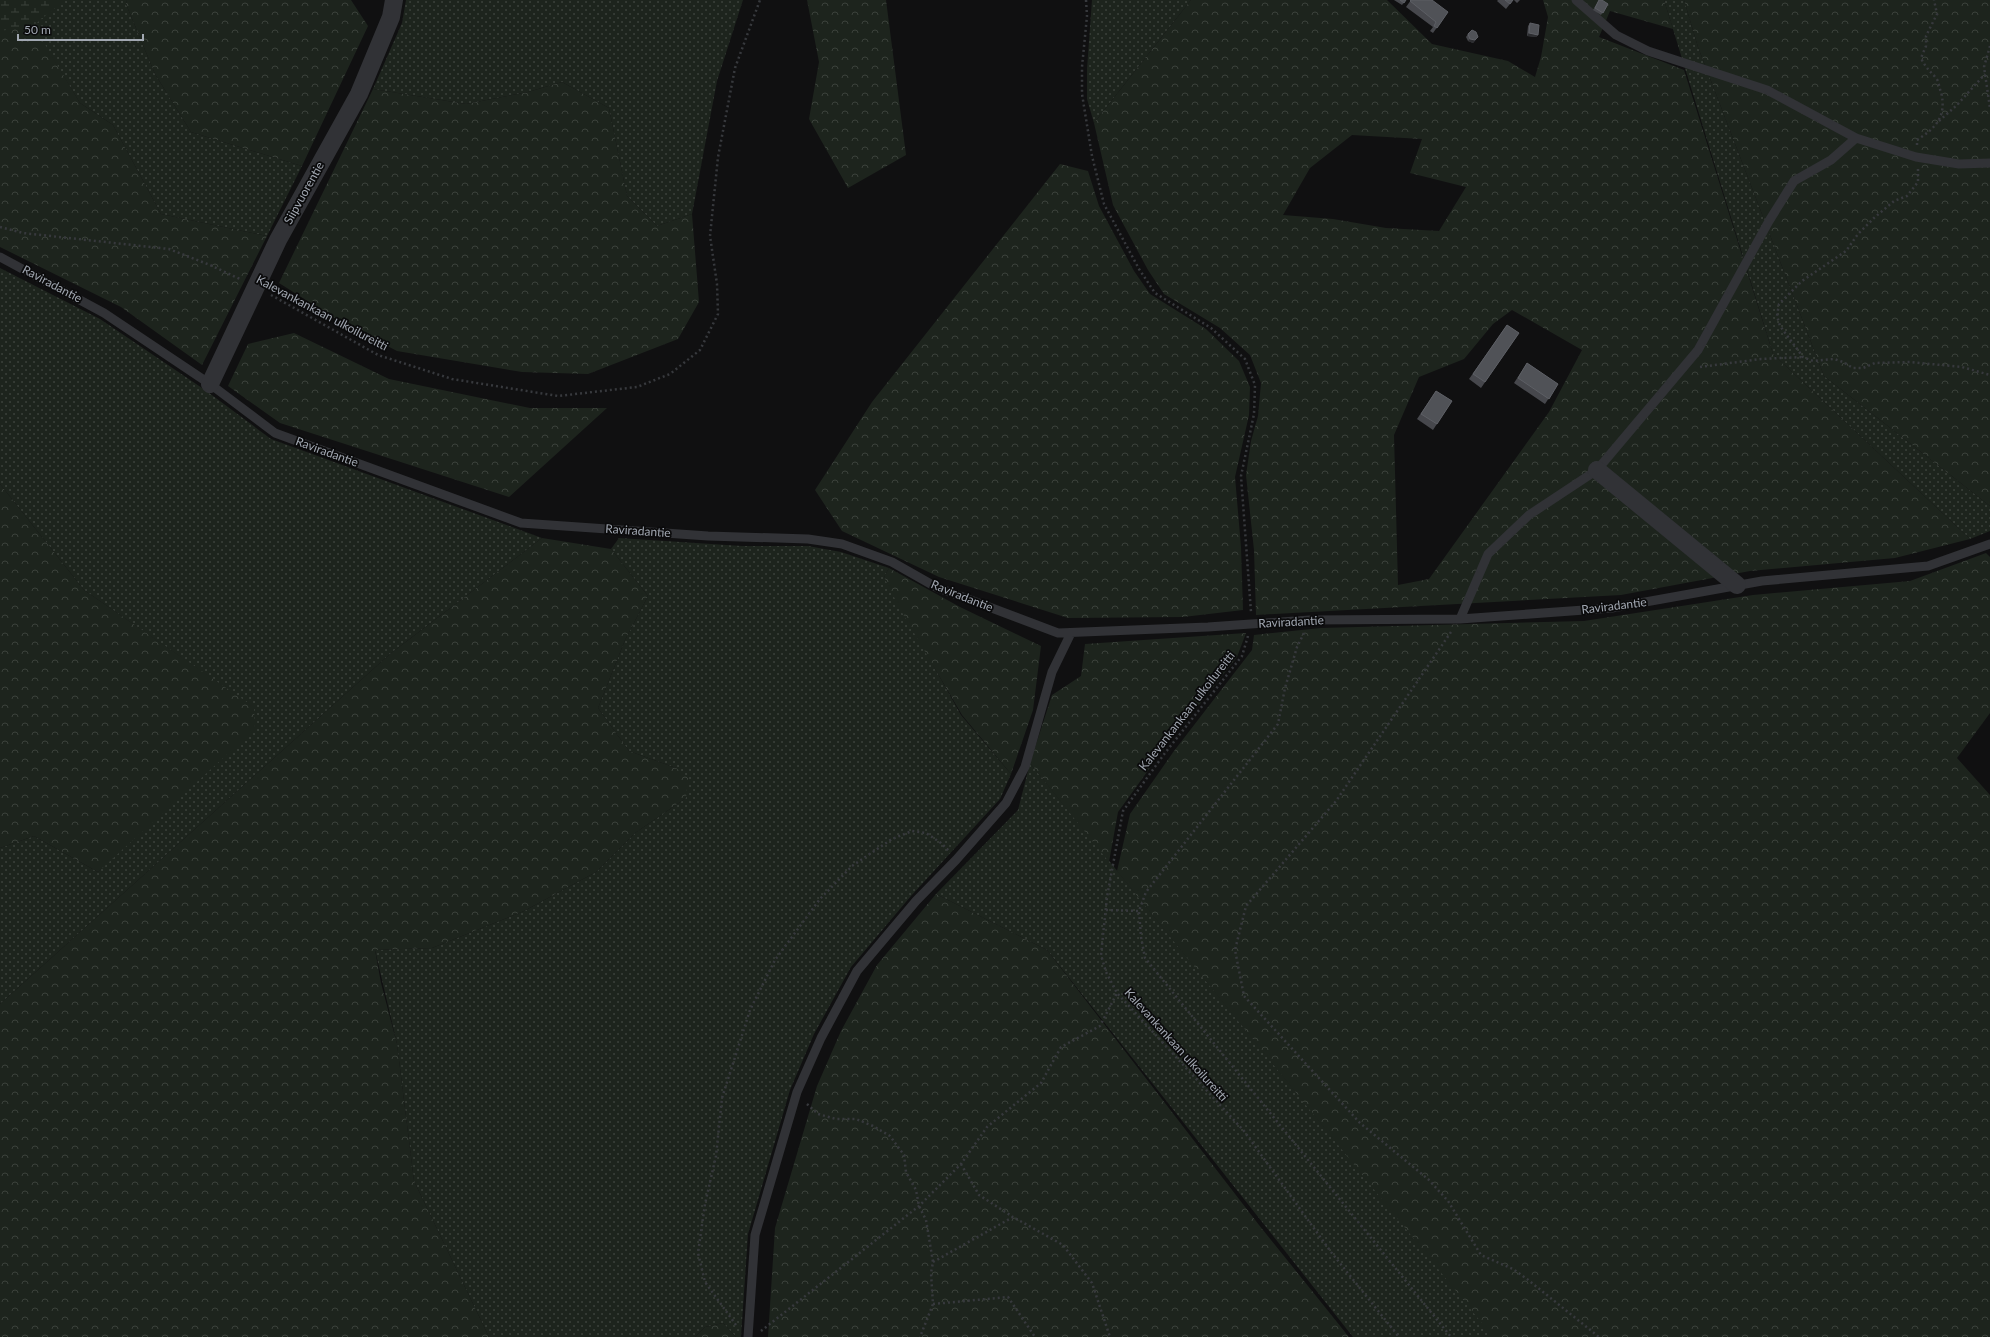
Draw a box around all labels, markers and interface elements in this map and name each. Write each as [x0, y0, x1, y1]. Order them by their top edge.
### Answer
scale bar [18, 16, 143, 42]
text: 50 m [24, 22, 51, 37]
street label: Siipvuorentie [280, 159, 327, 227]
street label: Raviradantie [20, 262, 85, 306]
street label: Kalevankankaan ulkoilureitti [254, 271, 391, 354]
street label: Raviradantie [294, 433, 361, 470]
street label: Raviradantie [605, 521, 671, 540]
street label: Raviradantie [929, 576, 995, 615]
street label: Raviradantie [1580, 594, 1647, 617]
street label: Raviradantie [1258, 612, 1324, 631]
street label: Kalevankankaan ulkoilureitti [1135, 648, 1238, 773]
street label: Kalevankankaan ulkoilureitti [1122, 985, 1231, 1104]

